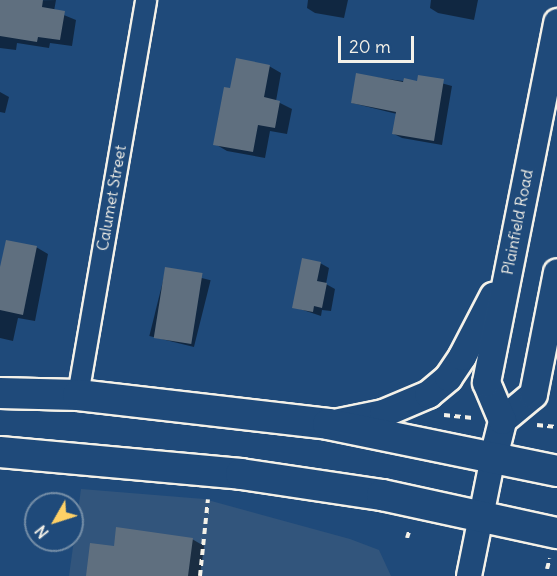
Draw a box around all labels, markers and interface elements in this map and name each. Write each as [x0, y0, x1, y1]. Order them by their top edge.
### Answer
scale bar [341, 24, 418, 62]
text: 20 m [349, 35, 391, 58]
street label: Calumet Street [92, 144, 130, 252]
street label: Plainfield Road [497, 168, 537, 276]
north arrow [24, 492, 84, 552]
text: N [30, 521, 53, 543]

